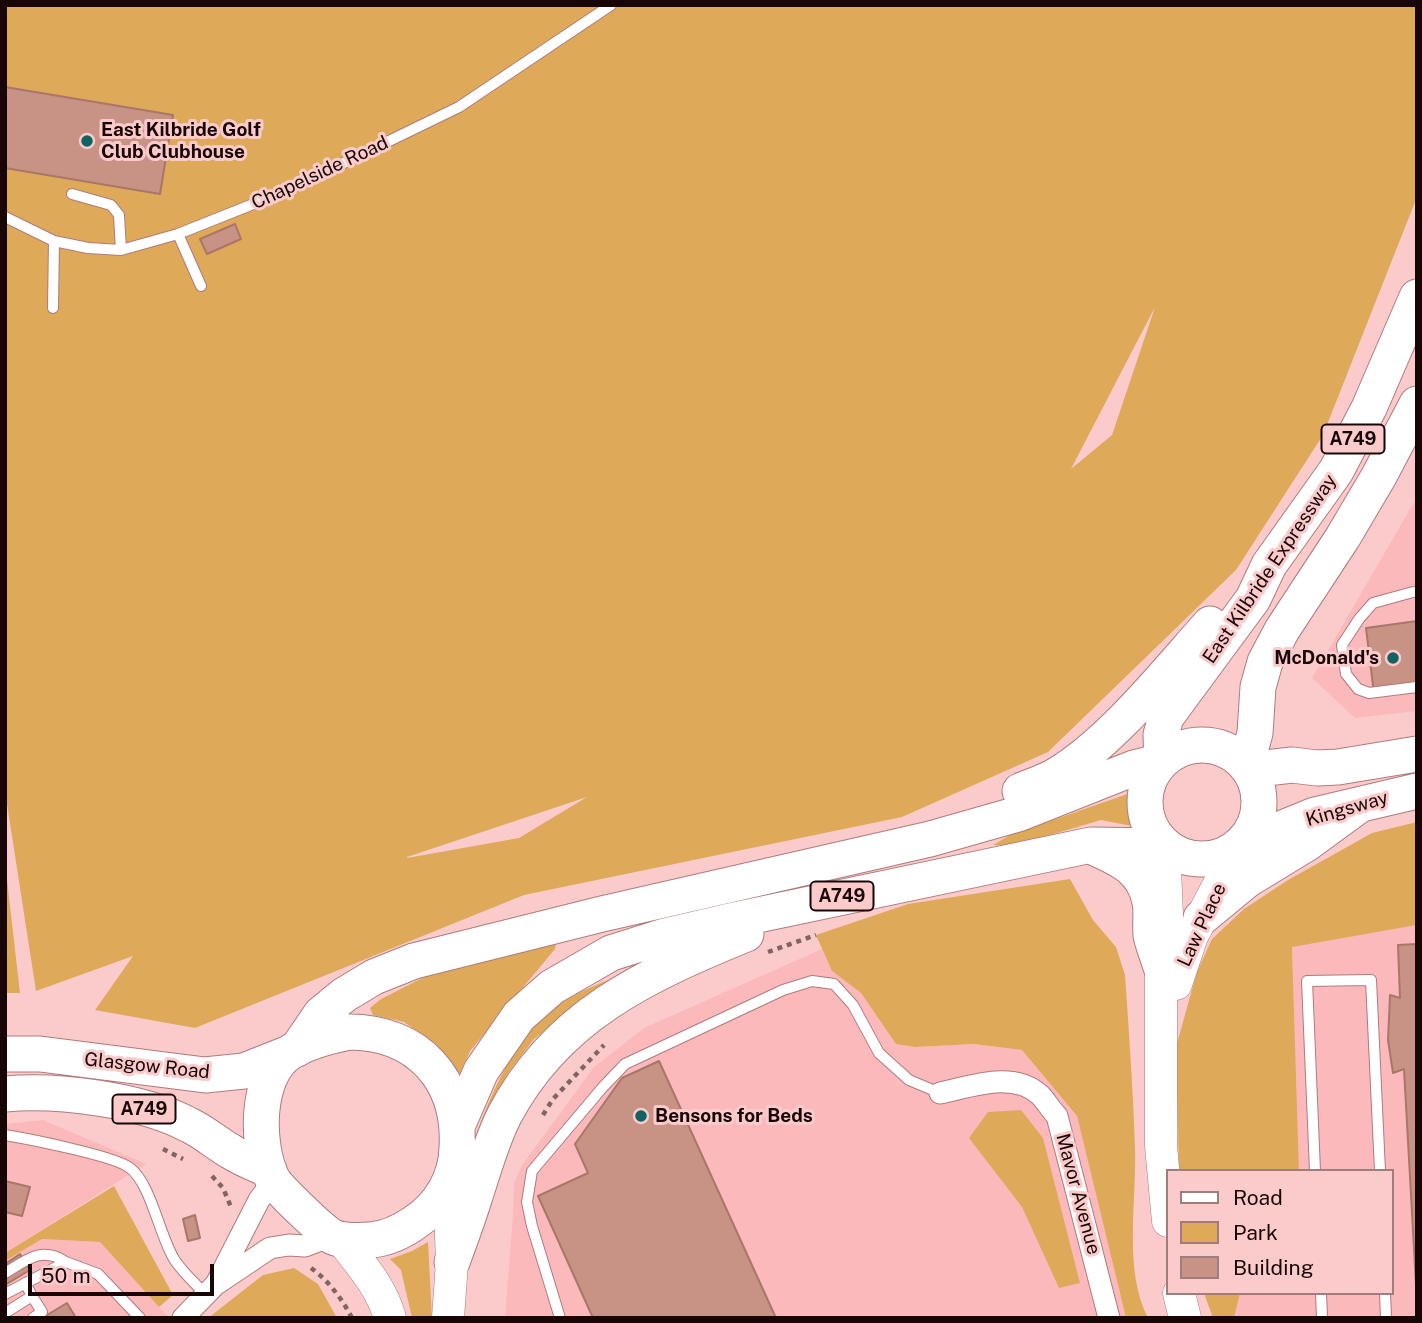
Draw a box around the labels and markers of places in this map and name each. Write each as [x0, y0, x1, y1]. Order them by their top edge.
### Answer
place label: East Kilbride Golf Club Clubhouse [101, 119, 261, 163]
marker: East Kilbride Golf Club Clubhouse [79, 133, 95, 149]
place label: McDonald's [1274, 647, 1379, 669]
marker: McDonald's [1385, 650, 1401, 666]
place label: Bensons for Beds [655, 1105, 813, 1127]
marker: Bensons for Beds [633, 1108, 649, 1124]

